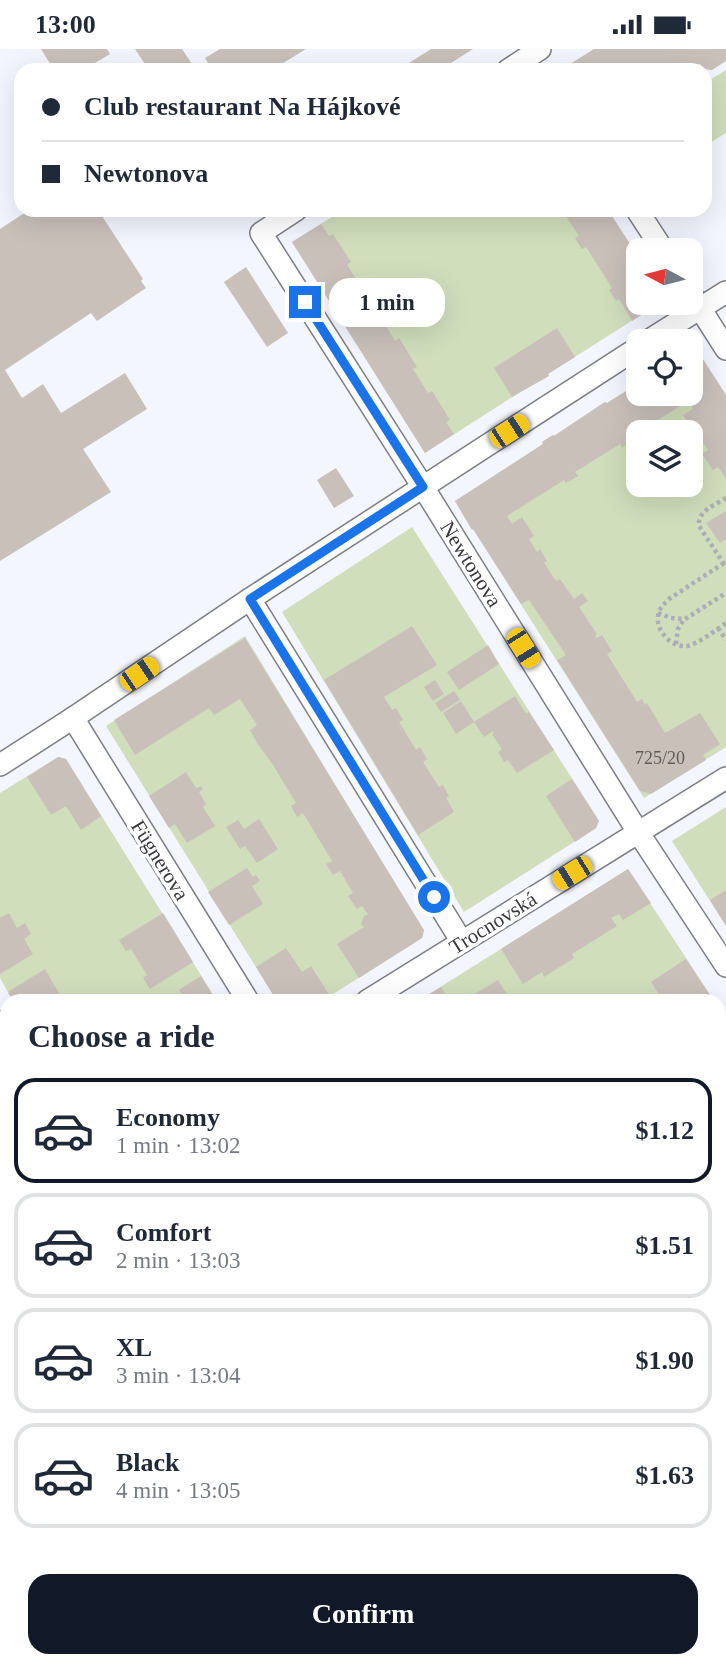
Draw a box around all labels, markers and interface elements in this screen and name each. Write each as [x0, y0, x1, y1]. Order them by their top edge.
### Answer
text: 13:00 [35, 10, 96, 39]
text: Club restaurant Na Hájkové [84, 92, 401, 121]
text: Newtonova [84, 159, 208, 188]
north arrow [626, 238, 704, 315]
map controls [626, 238, 703, 497]
callout: 1 min [330, 278, 445, 327]
route end [289, 286, 321, 318]
text: 1 min [359, 290, 415, 315]
button: locate [626, 329, 703, 406]
car [486, 411, 533, 451]
button: layers [626, 420, 703, 497]
street label: Newtonova [435, 517, 507, 612]
car [503, 625, 544, 671]
car [116, 654, 163, 694]
house number: 725/20 [635, 748, 685, 768]
street label: Fügnerova [126, 816, 194, 905]
car [549, 853, 596, 893]
route start [418, 881, 450, 913]
street label: Trocnovská [445, 886, 542, 959]
text: Choose a ride [28, 1018, 215, 1054]
icon: car [32, 1099, 95, 1162]
text: Economy [116, 1103, 220, 1132]
text: $1.12 [636, 1116, 694, 1145]
text: 1 min · 13:02 [116, 1133, 241, 1158]
icon: car [32, 1214, 95, 1277]
text: Comfort [116, 1218, 211, 1247]
text: $1.51 [636, 1231, 694, 1260]
text: 2 min · 13:03 [116, 1248, 241, 1273]
icon: car [32, 1329, 95, 1392]
text: XL [116, 1333, 152, 1362]
text: $1.90 [636, 1346, 694, 1375]
text: 3 min · 13:04 [116, 1363, 241, 1388]
icon: car [32, 1444, 95, 1507]
text: Black [116, 1448, 180, 1477]
text: $1.63 [636, 1461, 694, 1490]
text: 4 min · 13:05 [116, 1478, 241, 1503]
button: Confirm [28, 1574, 698, 1654]

